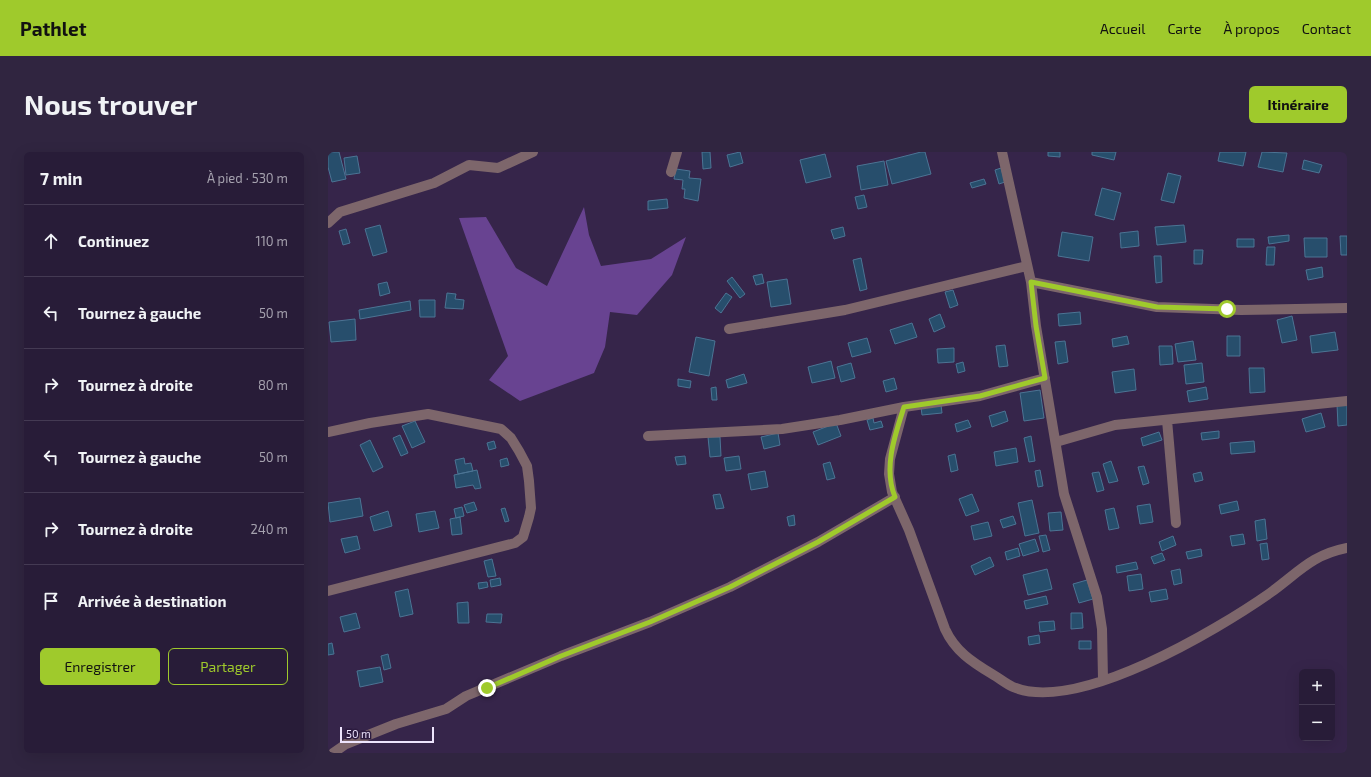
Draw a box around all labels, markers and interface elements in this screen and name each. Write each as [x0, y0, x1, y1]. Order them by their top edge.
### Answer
text: Pathlet [20, 17, 86, 40]
text: Accueil [1100, 20, 1145, 37]
text: Carte [1167, 20, 1202, 37]
text: À propos [1224, 20, 1280, 37]
text: Contact [1302, 20, 1351, 37]
button: Itinéraire [1249, 86, 1347, 123]
text: Nous trouver [24, 87, 197, 121]
text: 7 min [40, 168, 83, 188]
text: À pied · 530 m [207, 170, 288, 186]
icon: ahead [40, 230, 62, 252]
text: Continuez [78, 232, 149, 250]
text: 110 m [256, 233, 288, 249]
route start [1218, 300, 1236, 318]
icon: left [40, 302, 62, 324]
text: Tournez à gauche [78, 304, 201, 322]
text: 50 m [259, 305, 288, 321]
icon: right [40, 374, 62, 396]
text: Tournez à droite [78, 376, 193, 394]
text: 80 m [258, 377, 288, 393]
icon: left [40, 446, 62, 468]
text: Tournez à gauche [78, 448, 201, 466]
text: 50 m [259, 449, 288, 465]
icon: right [40, 518, 62, 540]
text: Tournez à droite [78, 520, 193, 538]
text: 240 m [251, 521, 288, 537]
icon: arrive [40, 590, 62, 612]
text: Arrivée à destination [78, 592, 226, 610]
button: Enregistrer [40, 648, 160, 685]
button: Partager [168, 648, 288, 685]
map controls [1299, 669, 1335, 741]
button: + [1299, 669, 1335, 705]
route end [478, 679, 496, 697]
button: − [1299, 705, 1335, 741]
scale bar [340, 725, 434, 744]
text: 50 m [346, 727, 371, 740]

